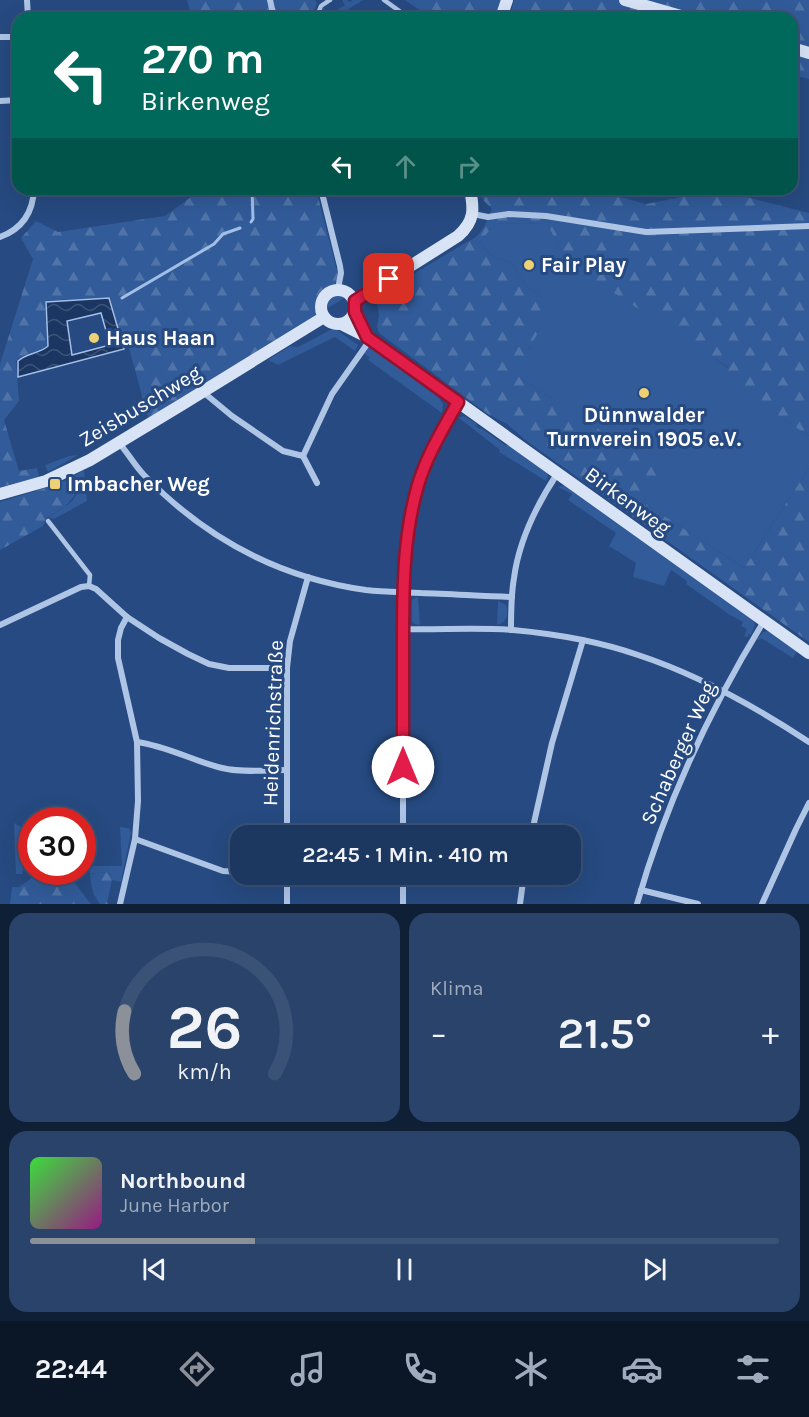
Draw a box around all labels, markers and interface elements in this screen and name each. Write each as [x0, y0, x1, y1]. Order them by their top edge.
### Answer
text: 270 m [141, 34, 264, 84]
icon: left [42, 36, 120, 114]
text: Birkenweg [141, 85, 270, 117]
icon: left [326, 150, 359, 183]
icon: ahead [389, 150, 422, 183]
icon: right [452, 150, 485, 183]
pin [363, 253, 414, 304]
place label: Fair Play [541, 253, 627, 277]
marker: Fair Play [522, 258, 536, 272]
icon: arrive [372, 262, 405, 295]
place label: Haus Haan [106, 326, 215, 350]
marker: Haus Haan [87, 331, 101, 345]
street label: Zeisbuschweg [75, 360, 205, 452]
marker: Dünnwalder Turnverein 1905 e.V. [637, 386, 651, 400]
place label: Dünnwalder Turnverein 1905 e.V. [547, 403, 741, 451]
street label: Birkenweg [580, 462, 676, 540]
place label: Imbacher Weg [67, 472, 210, 496]
marker: Imbacher Weg [48, 477, 62, 491]
street label: Heidenrichstraße [258, 640, 288, 806]
street label: Schaberger Weg [636, 678, 720, 828]
position arrow [371, 735, 435, 799]
speed limit sign: 30 [18, 807, 96, 885]
text: 22:45 · 1 Min. · 410 m [302, 842, 509, 868]
text: Klima [430, 977, 483, 1000]
text: 26 [167, 991, 242, 1064]
text: 21.5° [557, 1007, 652, 1059]
text: − [430, 1014, 447, 1052]
text: + [762, 1014, 779, 1052]
text: km/h [177, 1060, 232, 1085]
text: Northbound [120, 1168, 246, 1194]
text: June Harbor [120, 1194, 229, 1217]
icon: previous [138, 1253, 171, 1286]
icon: pause [388, 1253, 421, 1286]
icon: next [638, 1253, 671, 1286]
icon: directions [176, 1348, 218, 1390]
icon: music [287, 1348, 329, 1390]
icon: phone [399, 1348, 441, 1390]
icon: climate [510, 1348, 552, 1390]
icon: car [621, 1348, 663, 1390]
icon: filters [732, 1348, 774, 1390]
text: 22:44 [35, 1353, 107, 1385]

